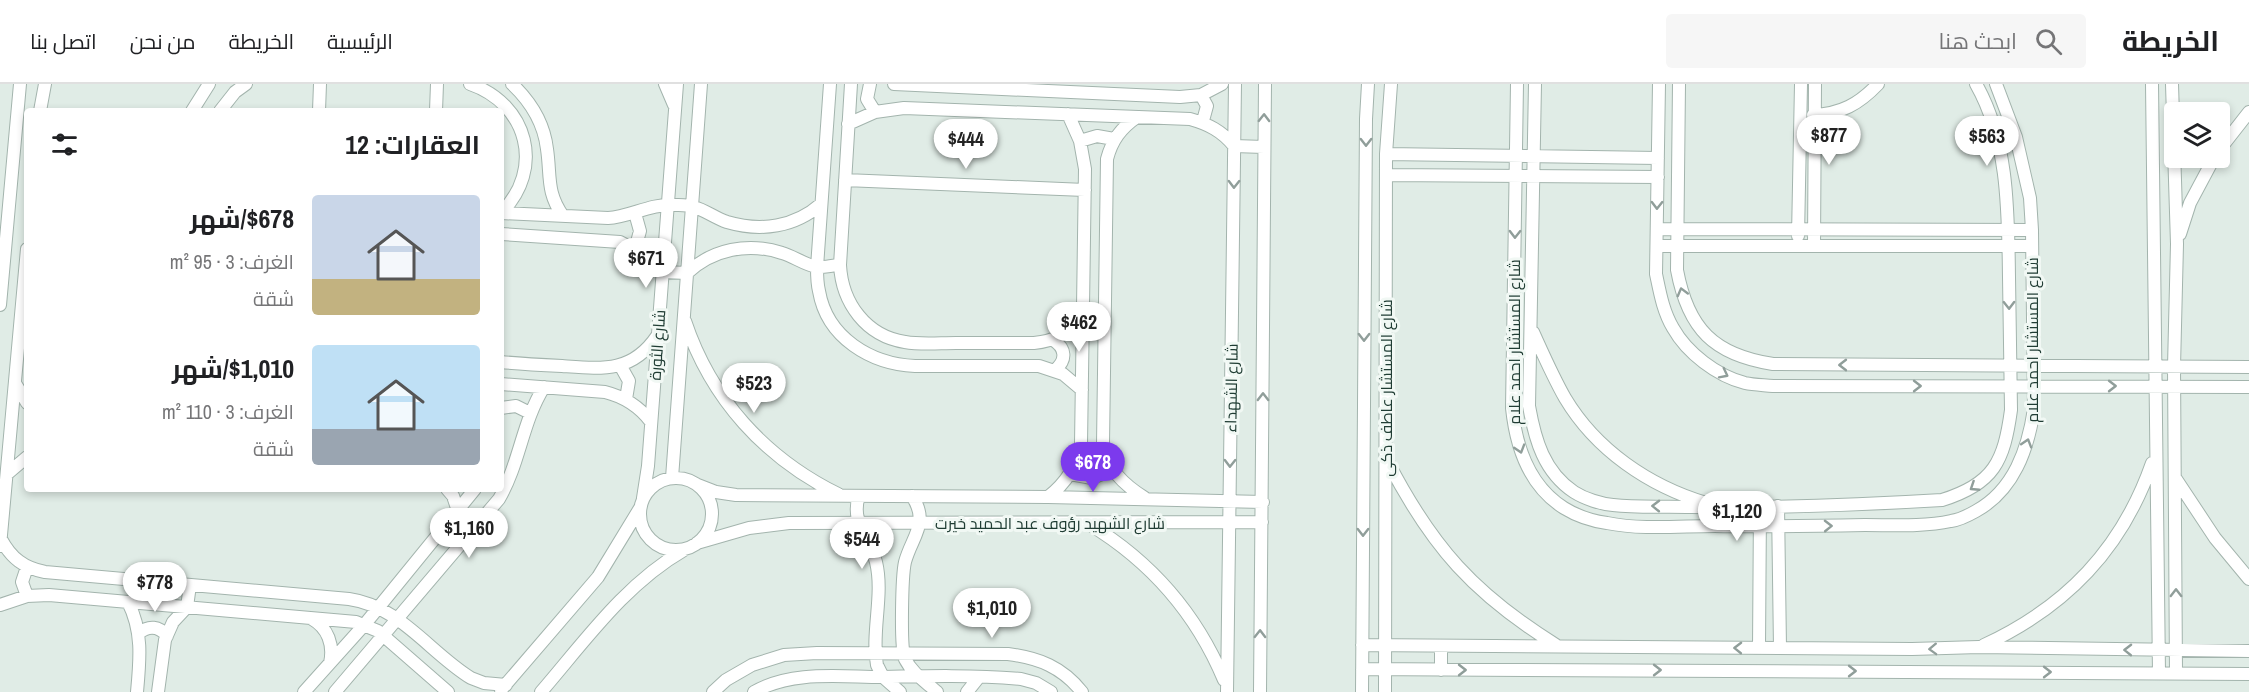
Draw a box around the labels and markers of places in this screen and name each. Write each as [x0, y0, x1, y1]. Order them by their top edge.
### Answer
pin: $877 [1793, 115, 1865, 166]
pin: $563 [1951, 116, 2023, 167]
pin: $444 [930, 119, 1002, 170]
pin: $671 [610, 238, 682, 289]
pin: $462 [1043, 302, 1115, 353]
pin: $523 [718, 363, 790, 414]
pin: $678 [1057, 442, 1129, 493]
pin: $1,120 [1688, 491, 1786, 542]
pin: $1,160 [420, 508, 518, 559]
pin: $544 [826, 519, 898, 570]
pin: $778 [119, 562, 191, 613]
pin: $1,010 [943, 588, 1041, 639]

